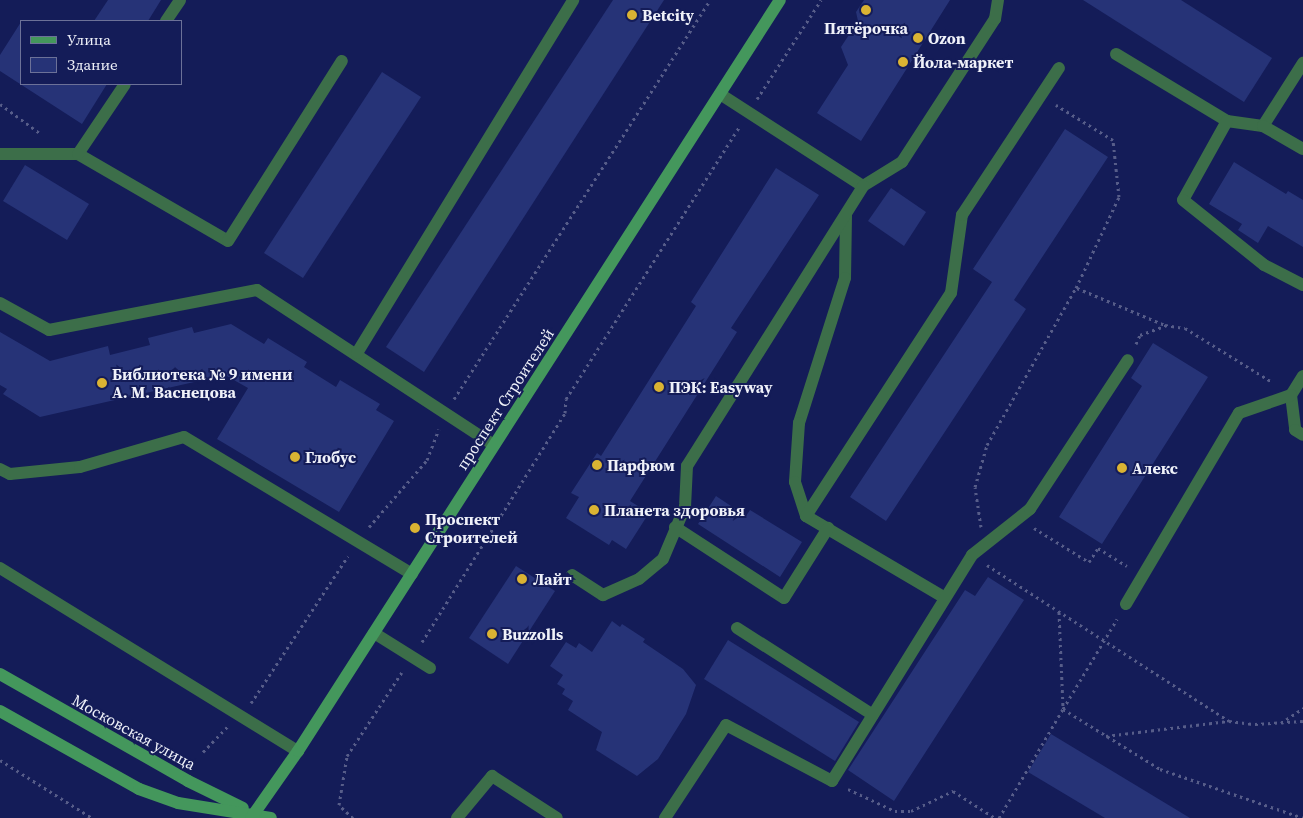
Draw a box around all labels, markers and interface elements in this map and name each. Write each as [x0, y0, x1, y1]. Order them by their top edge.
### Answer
marker: Пятёрочка [860, 4, 872, 16]
place label: Betcity [642, 5, 694, 25]
marker: Betcity [626, 9, 638, 21]
place label: Пятёрочка [824, 18, 908, 38]
legend [20, 20, 182, 85]
place label: Ozon [928, 28, 966, 48]
text: Улица [67, 29, 111, 50]
marker: Ozon [912, 32, 924, 44]
place label: Йола-маркет [913, 52, 1013, 72]
text: Здание [67, 54, 118, 75]
marker: Йола-маркет [897, 56, 909, 68]
street label: проспект Строителей [452, 325, 558, 473]
place label: Библиотека № 9 имени А. М. Васнецова [112, 364, 292, 402]
marker: Библиотека № 9 имени А. М. Васнецова [96, 377, 108, 389]
place label: ПЭК: Easyway [669, 377, 773, 397]
marker: ПЭК: Easyway [653, 381, 665, 393]
place label: Глобус [305, 447, 356, 467]
marker: Глобус [289, 451, 301, 463]
place label: Парфюм [607, 455, 675, 475]
place label: Алекс [1132, 458, 1178, 478]
marker: Парфюм [591, 459, 603, 471]
marker: Алекс [1116, 462, 1128, 474]
place label: Планета здоровья [604, 500, 745, 520]
marker: Планета здоровья [588, 504, 600, 516]
place label: Проспект Строителей [425, 509, 518, 547]
marker: Проспект Строителей [409, 522, 421, 534]
place label: Лайт [533, 569, 572, 589]
marker: Лайт [515, 572, 529, 586]
place label: Buzzolls [502, 624, 563, 644]
marker: Buzzolls [486, 628, 498, 640]
street label: Московская улица [69, 690, 199, 774]

